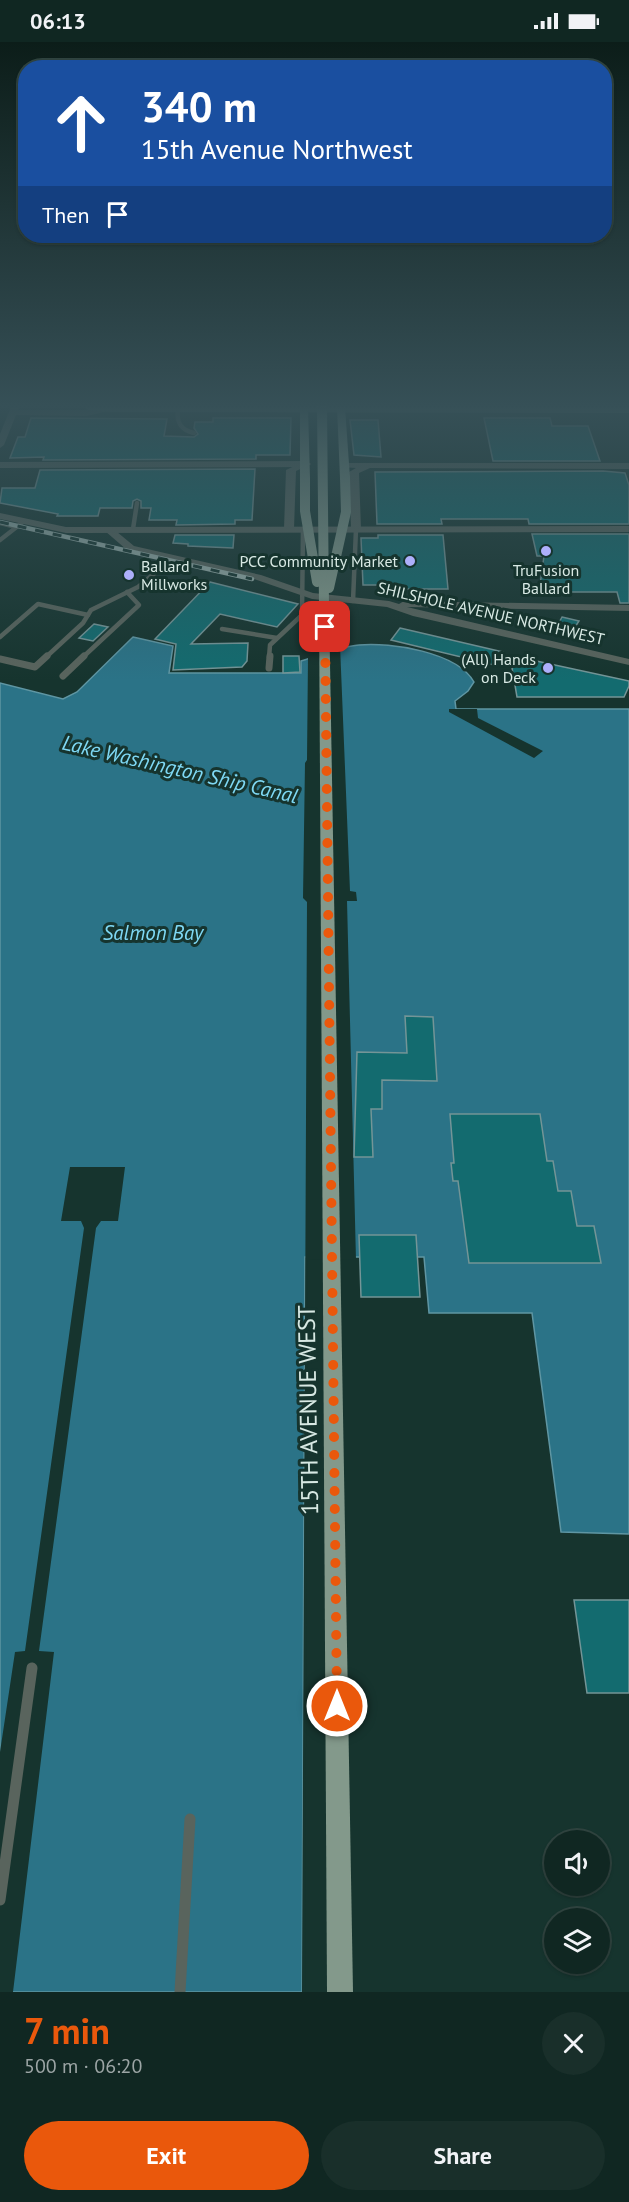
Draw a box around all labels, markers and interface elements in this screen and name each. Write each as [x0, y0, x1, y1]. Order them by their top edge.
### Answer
text: 06:13 [30, 7, 86, 35]
text: 340 m [141, 79, 257, 134]
icon: ahead [42, 84, 120, 162]
text: 15th Avenue Northwest [141, 132, 413, 166]
icon: arrive [101, 198, 134, 231]
text: Then [42, 201, 89, 229]
marker: TruFusion Ballard [539, 544, 553, 558]
place label: PCC Community Market [239, 551, 399, 571]
marker: PCC Community Market [403, 554, 417, 568]
place label: Ballard Millworks [141, 556, 208, 594]
place label: TruFusion Ballard [513, 560, 579, 598]
marker: Ballard Millworks [122, 568, 136, 582]
street label: SHILSHOLE AVENUE NORTHWEST [376, 577, 607, 649]
pin [299, 601, 350, 652]
icon: arrive [308, 610, 341, 643]
place label: (All) Hands on Deck [461, 649, 536, 687]
marker: (All) Hands on Deck [541, 661, 555, 675]
water label: Lake Washington Ship Canal [60, 729, 301, 809]
water label: Salmon Bay [103, 919, 205, 946]
street label: 15TH AVENUE WEST [291, 1305, 325, 1515]
position arrow [305, 1674, 369, 1738]
map controls [544, 1830, 610, 1974]
button: sound [544, 1830, 610, 1896]
button: layers [544, 1908, 610, 1974]
text: 7 min [24, 2007, 110, 2054]
button: close [542, 2012, 605, 2075]
text: 500 m · 06:20 [24, 2053, 142, 2079]
button: Exit [24, 2121, 309, 2190]
button: Share [321, 2121, 605, 2190]

